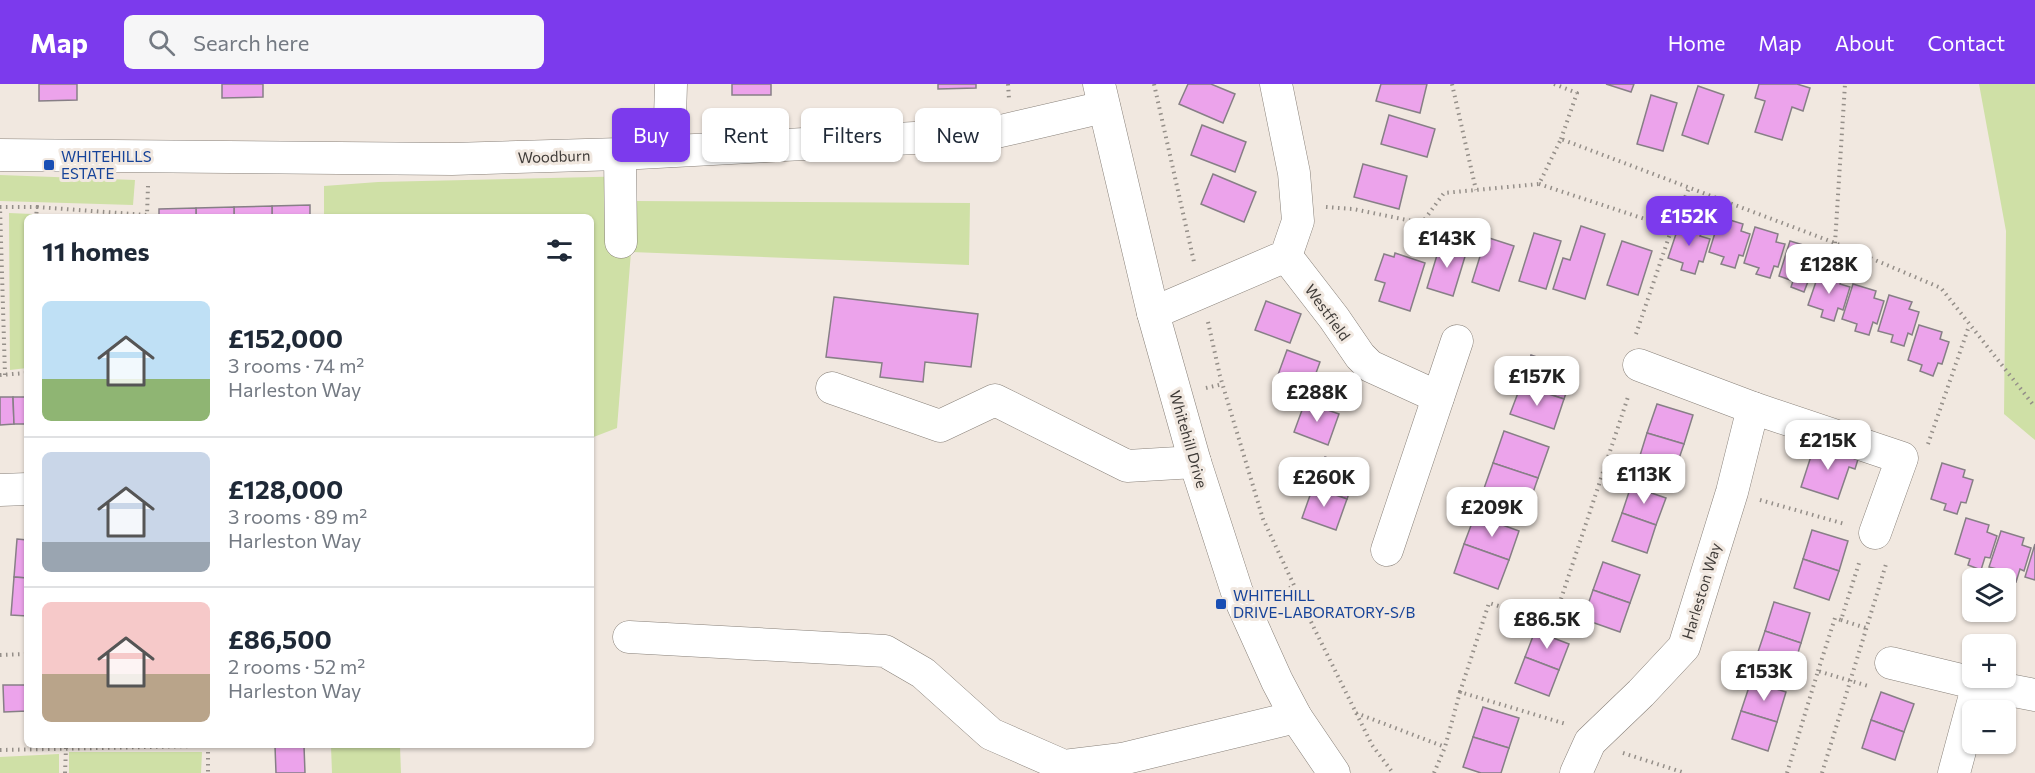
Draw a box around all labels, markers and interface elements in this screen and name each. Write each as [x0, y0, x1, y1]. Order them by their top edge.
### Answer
search box [124, 15, 544, 69]
text: Map [30, 25, 88, 59]
icon: search [145, 26, 178, 59]
text: Search here [193, 29, 309, 56]
text: Home [1668, 30, 1725, 55]
text: Map [1758, 30, 1802, 55]
text: About [1835, 30, 1894, 55]
text: Contact [1927, 30, 2005, 55]
chip: Buy [612, 108, 690, 162]
chip: Rent [702, 108, 789, 162]
chip: Filters [801, 108, 903, 162]
chip: New [915, 108, 1001, 162]
street label: Woodburn [517, 146, 591, 166]
place label: WHITEHILLS ESTATE [61, 147, 152, 182]
marker: WHITEHILLS ESTATE [42, 158, 56, 172]
pin: £152K [1647, 196, 1731, 247]
text: £152K [1660, 203, 1718, 227]
pin: £143K [1405, 218, 1489, 269]
text: £143K [1418, 225, 1476, 249]
icon: filters [543, 234, 576, 267]
text: 11 homes [42, 235, 150, 266]
pin: £128K [1787, 244, 1871, 295]
text: £128K [1800, 251, 1858, 275]
street label: Westfield [1302, 280, 1354, 344]
text: £152,000 [228, 322, 343, 353]
icon: home [90, 325, 162, 397]
text: 3 rooms · 74 m² [228, 353, 364, 377]
pin: £157K [1495, 356, 1579, 407]
text: £157K [1508, 363, 1566, 387]
pin: £288K [1275, 372, 1359, 423]
text: Harleston Way [228, 377, 361, 401]
text: £288K [1286, 379, 1348, 403]
street label: Whitehill Drive [1166, 388, 1212, 490]
pin: £215K [1786, 420, 1870, 471]
text: £215K [1799, 427, 1857, 451]
pin: £113K [1602, 454, 1686, 505]
pin: £260K [1282, 457, 1366, 508]
text: £113K [1616, 461, 1672, 485]
text: £260K [1293, 464, 1356, 488]
text: £128,000 [228, 473, 343, 504]
icon: home [90, 476, 162, 548]
pin: £209K [1450, 487, 1534, 538]
text: £209K [1461, 494, 1524, 518]
text: 3 rooms · 89 m² [228, 504, 367, 528]
text: Harleston Way [228, 528, 361, 552]
street label: Harleston Way [1678, 540, 1724, 641]
map controls [1962, 568, 2016, 754]
button: layers [1962, 568, 2016, 622]
place label: WHITEHILL DRIVE-LABORATORY-S/B [1233, 586, 1415, 621]
marker: WHITEHILL DRIVE-LABORATORY-S/B [1214, 597, 1228, 611]
pin: £86.5K [1498, 599, 1596, 650]
text: £86.5K [1513, 606, 1581, 630]
text: £86,500 [228, 623, 332, 654]
icon: home [90, 626, 162, 698]
button: + [1962, 634, 2016, 688]
pin: £153K [1722, 651, 1806, 702]
text: 2 rooms · 52 m² [228, 654, 365, 678]
text: £153K [1735, 658, 1793, 682]
text: Harleston Way [228, 678, 361, 702]
button: − [1962, 700, 2016, 754]

